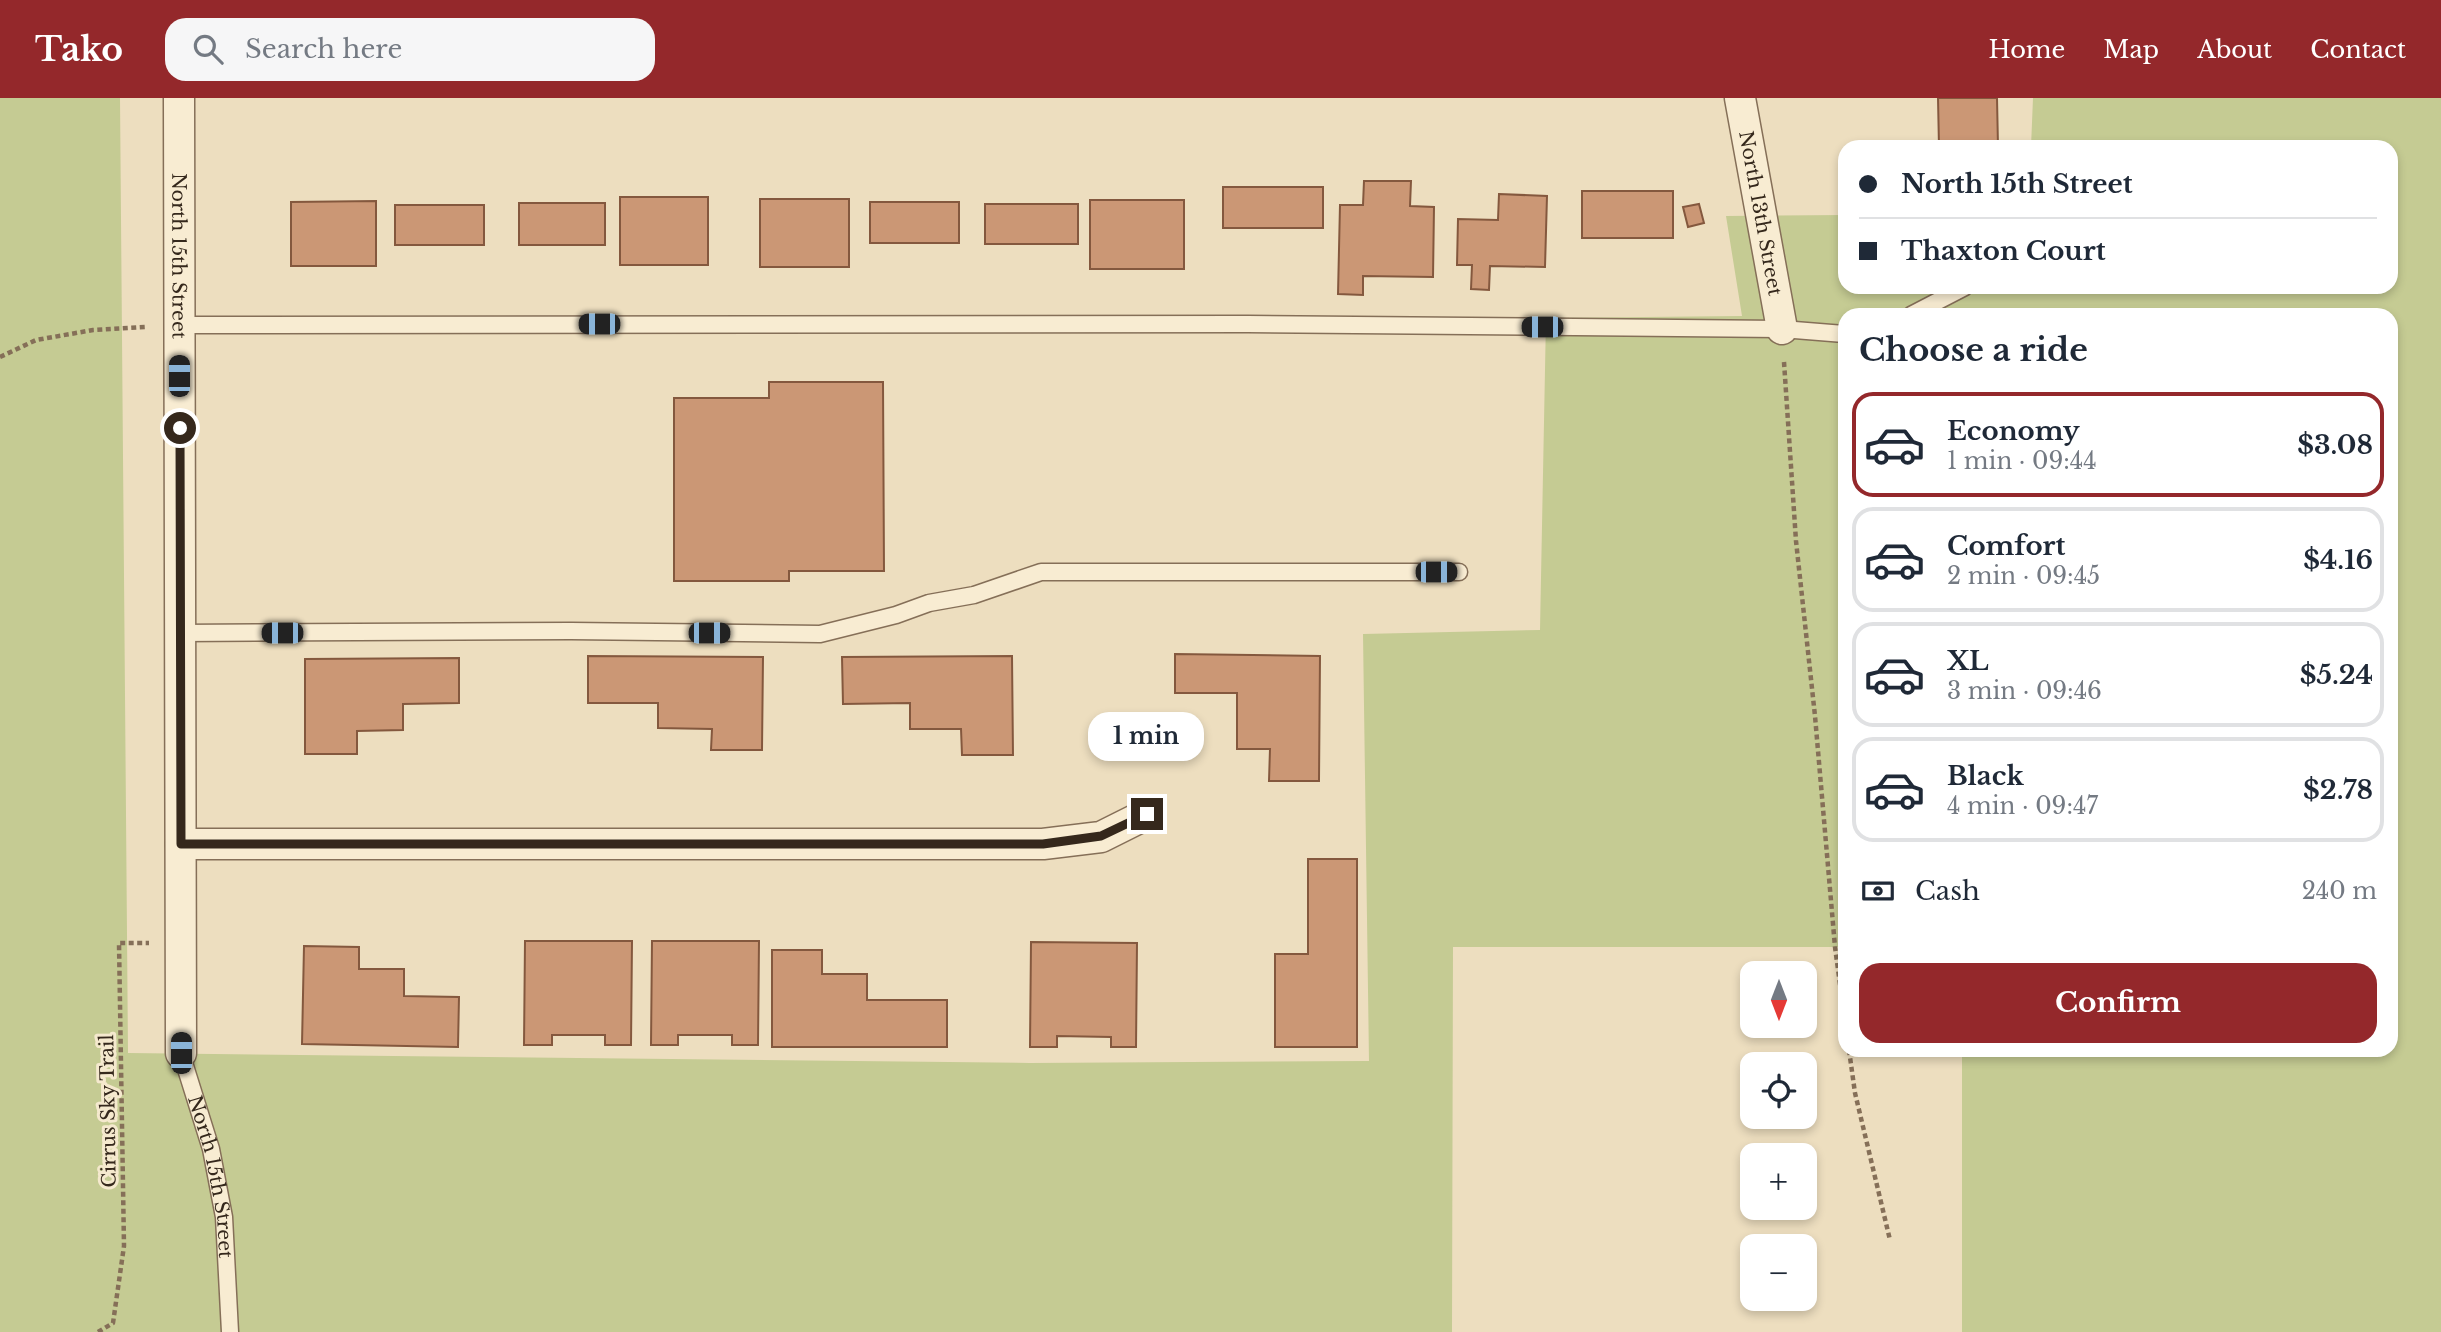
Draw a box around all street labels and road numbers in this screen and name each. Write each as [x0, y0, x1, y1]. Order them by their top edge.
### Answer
street label: North 13th Street [1735, 129, 1787, 298]
street label: North 15th Street [168, 173, 191, 340]
street label: Cirrus Sky Trail [95, 1034, 121, 1188]
street label: North 15th Street [183, 1093, 238, 1260]

